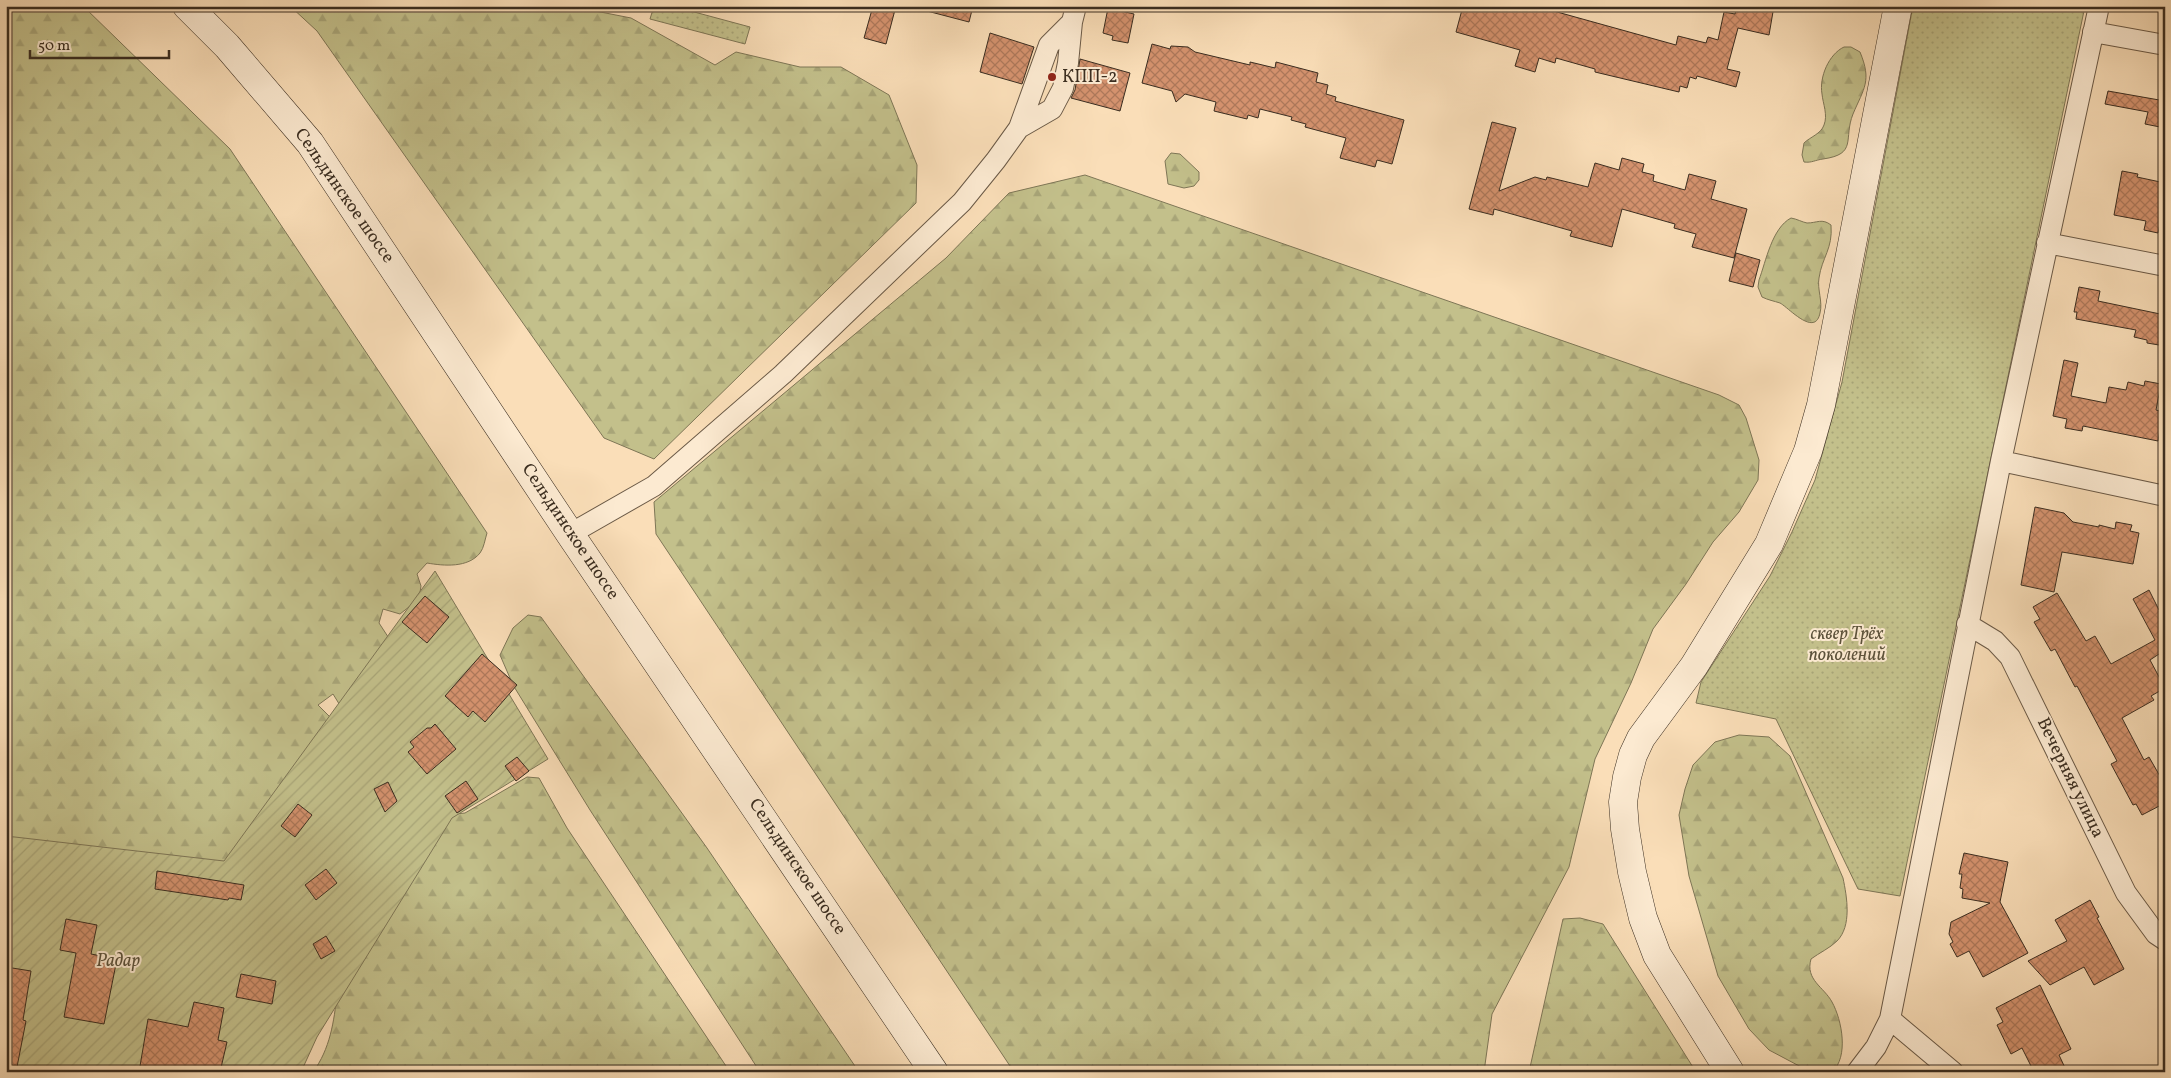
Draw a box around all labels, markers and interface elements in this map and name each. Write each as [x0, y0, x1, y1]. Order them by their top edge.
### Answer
scale bar [30, 28, 169, 60]
text: 50 m [38, 36, 70, 57]
place label: КПП-2 [1062, 65, 1118, 90]
marker: КПП-2 [1046, 71, 1058, 83]
street label: Сельдинское шоссе [288, 123, 400, 269]
street label: Сельдинское шоссе [515, 459, 625, 605]
park label: сквер Трёх поколений [1808, 622, 1886, 668]
street label: Вечерняя улица [2030, 714, 2110, 842]
street label: Сельдинское шоссе [742, 794, 852, 940]
park label: Радар [96, 949, 140, 974]

